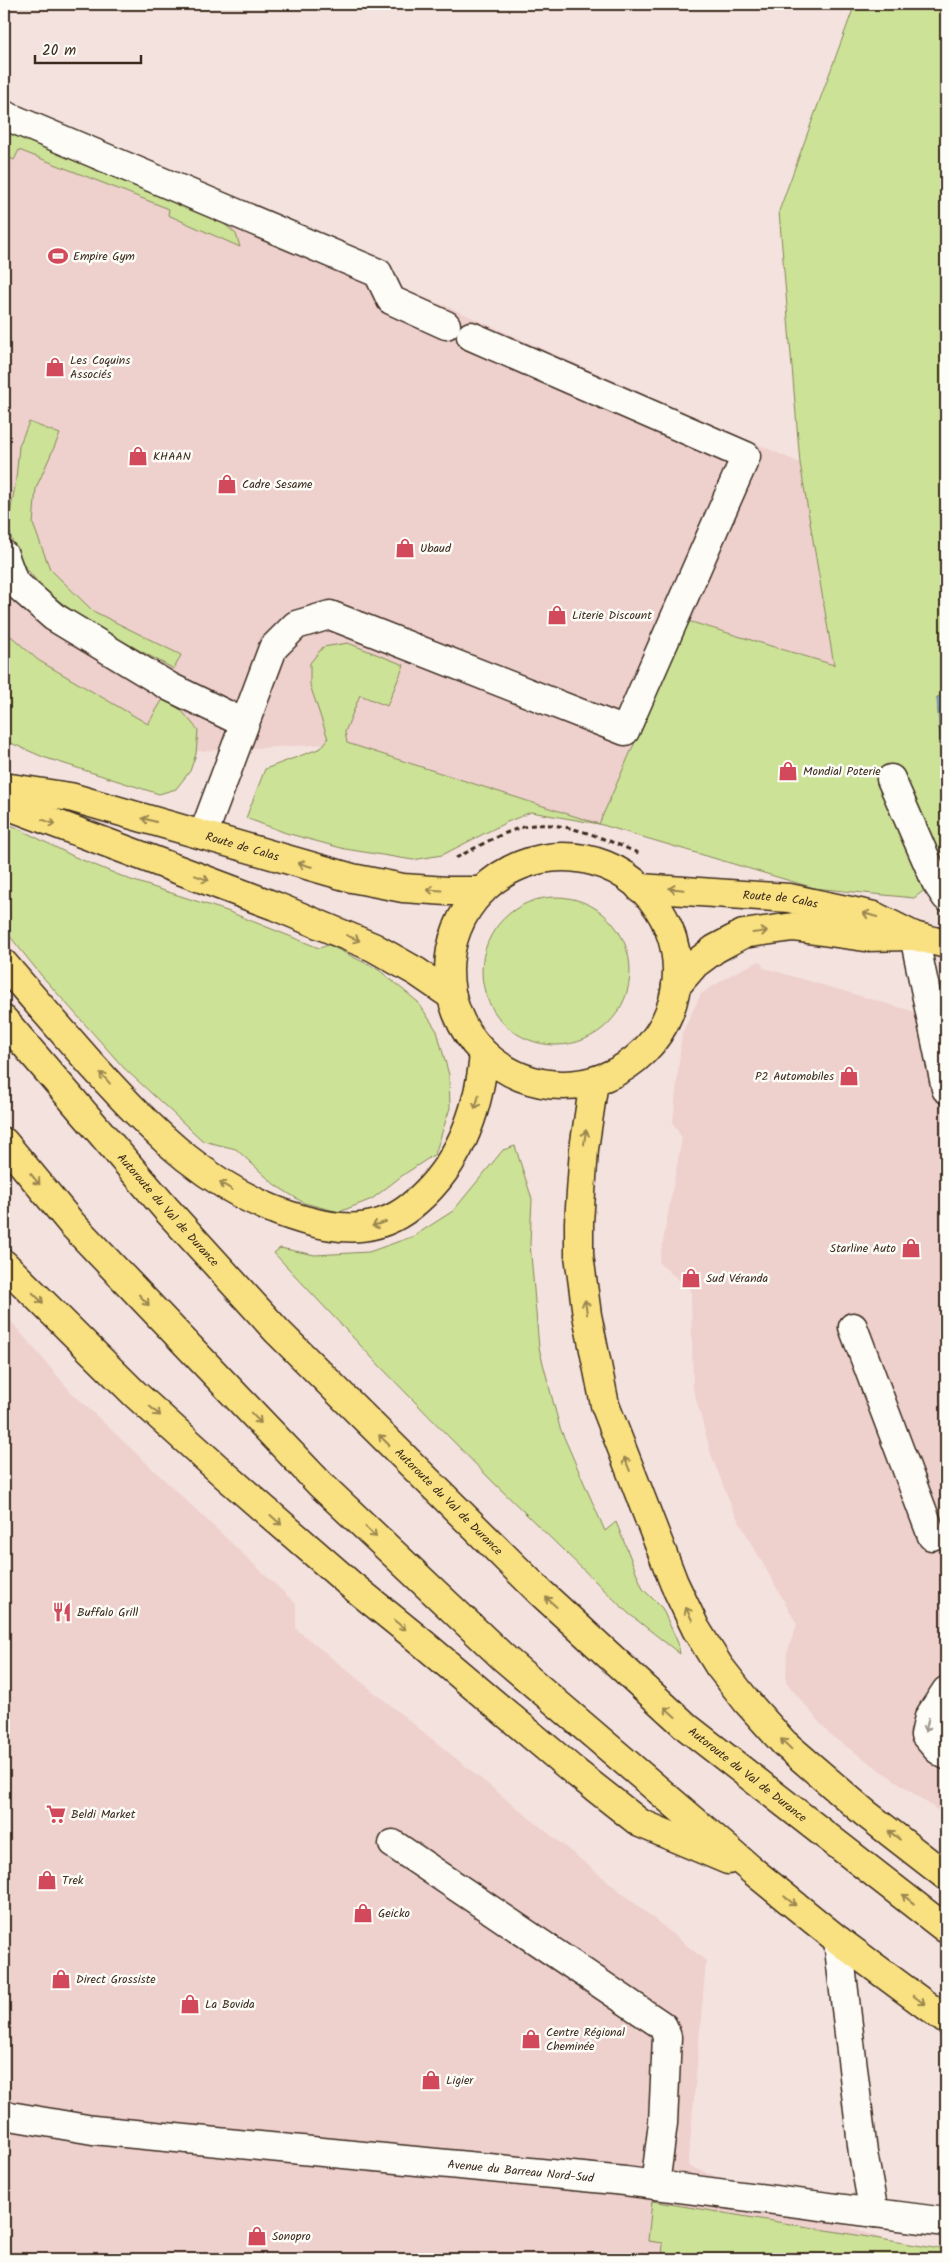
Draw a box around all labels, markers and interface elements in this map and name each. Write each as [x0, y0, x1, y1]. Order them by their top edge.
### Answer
scale bar [35, 32, 141, 64]
text: 20 m [42, 39, 76, 63]
sports icon: Empire Gym [47, 245, 69, 267]
place label: Empire Gym [73, 247, 135, 266]
place label: Les Coquins Associés [70, 351, 130, 384]
shop icon: Les Coquins Associés [44, 356, 66, 378]
shop icon: KHAAN [127, 445, 149, 467]
place label: KHAAN [153, 447, 191, 466]
shop icon: Cadre Sesame [216, 473, 238, 495]
place label: Cadre Sesame [242, 475, 313, 494]
shop icon: Ubaud [394, 537, 416, 559]
place label: Ubaud [420, 539, 452, 558]
shop icon: Literie Discount [546, 604, 568, 626]
place label: Literie Discount [572, 606, 652, 625]
shop icon: Mondial Poterie [777, 760, 799, 782]
place label: Mondial Poterie [803, 762, 881, 781]
one-way arrow [141, 814, 157, 824]
one-way arrow [42, 818, 57, 827]
street label: Route de Calas [203, 827, 281, 866]
one-way arrow [298, 859, 314, 869]
one-way arrow [193, 874, 209, 883]
one-way arrow [668, 884, 684, 894]
one-way arrow [426, 885, 442, 895]
street label: Route de Calas [742, 885, 820, 913]
one-way arrow [863, 910, 879, 920]
one-way arrow [752, 927, 768, 937]
one-way arrow [345, 934, 360, 944]
shop icon: P2 Automobiles [838, 1065, 860, 1087]
place label: P2 Automobiles [755, 1067, 834, 1086]
one-way arrow [99, 1072, 111, 1085]
one-way arrow [472, 1093, 481, 1109]
one-way arrow [581, 1129, 591, 1145]
street label: Autoroute du Val de Durance [113, 1149, 224, 1271]
one-way arrow [29, 1173, 41, 1186]
one-way arrow [219, 1180, 233, 1190]
one-way arrow [372, 1219, 388, 1229]
shop icon: Starline Auto [900, 1237, 922, 1259]
place label: Starline Auto [830, 1239, 896, 1258]
shop icon: Sud Véranda [680, 1267, 702, 1289]
place label: Sud Véranda [706, 1269, 769, 1288]
one-way arrow [32, 1292, 45, 1304]
one-way arrow [138, 1294, 150, 1306]
one-way arrow [581, 1300, 591, 1316]
one-way arrow [148, 1406, 161, 1417]
one-way arrow [250, 1411, 262, 1424]
one-way arrow [378, 1433, 390, 1446]
street label: Autoroute du Val de Durance [390, 1443, 508, 1560]
one-way arrow [622, 1457, 632, 1472]
one-way arrow [269, 1514, 282, 1526]
one-way arrow [364, 1526, 377, 1538]
one-way arrow [544, 1596, 557, 1608]
restaurant icon: Buffalo Grill [51, 1601, 73, 1623]
place label: Buffalo Grill [77, 1603, 138, 1622]
one-way arrow [684, 1607, 694, 1622]
one-way arrow [393, 1619, 406, 1630]
one-way arrow [664, 1706, 677, 1717]
one-way arrow [922, 1717, 931, 1733]
street label: Autoroute du Val de Durance [684, 1722, 812, 1827]
one-way arrow [780, 1738, 792, 1750]
supermarket icon: Beldi Market [45, 1803, 67, 1825]
place label: Beldi Market [71, 1805, 136, 1824]
one-way arrow [888, 1830, 901, 1841]
shop icon: Trek [36, 1869, 58, 1891]
place label: Trek [62, 1871, 84, 1890]
one-way arrow [902, 1894, 915, 1905]
one-way arrow [784, 1896, 797, 1907]
shop icon: Geicko [352, 1902, 374, 1924]
place label: Geicko [378, 1904, 410, 1923]
shop icon: Direct Grossiste [50, 1968, 72, 1990]
place label: Direct Grossiste [76, 1970, 156, 1989]
shop icon: La Bovida [179, 1993, 201, 2015]
place label: La Bovida [205, 1995, 255, 2014]
one-way arrow [912, 1995, 926, 2005]
place label: Centre Régional Cheminée [546, 2023, 625, 2056]
shop icon: Centre Régional Cheminée [520, 2028, 542, 2050]
shop icon: Ligier [420, 2069, 442, 2091]
place label: Ligier [446, 2071, 474, 2090]
street label: Avenue du Barreau Nord-Sud [447, 2155, 596, 2188]
shop icon: Sonopro [246, 2225, 268, 2247]
place label: Sonopro [272, 2227, 311, 2246]

